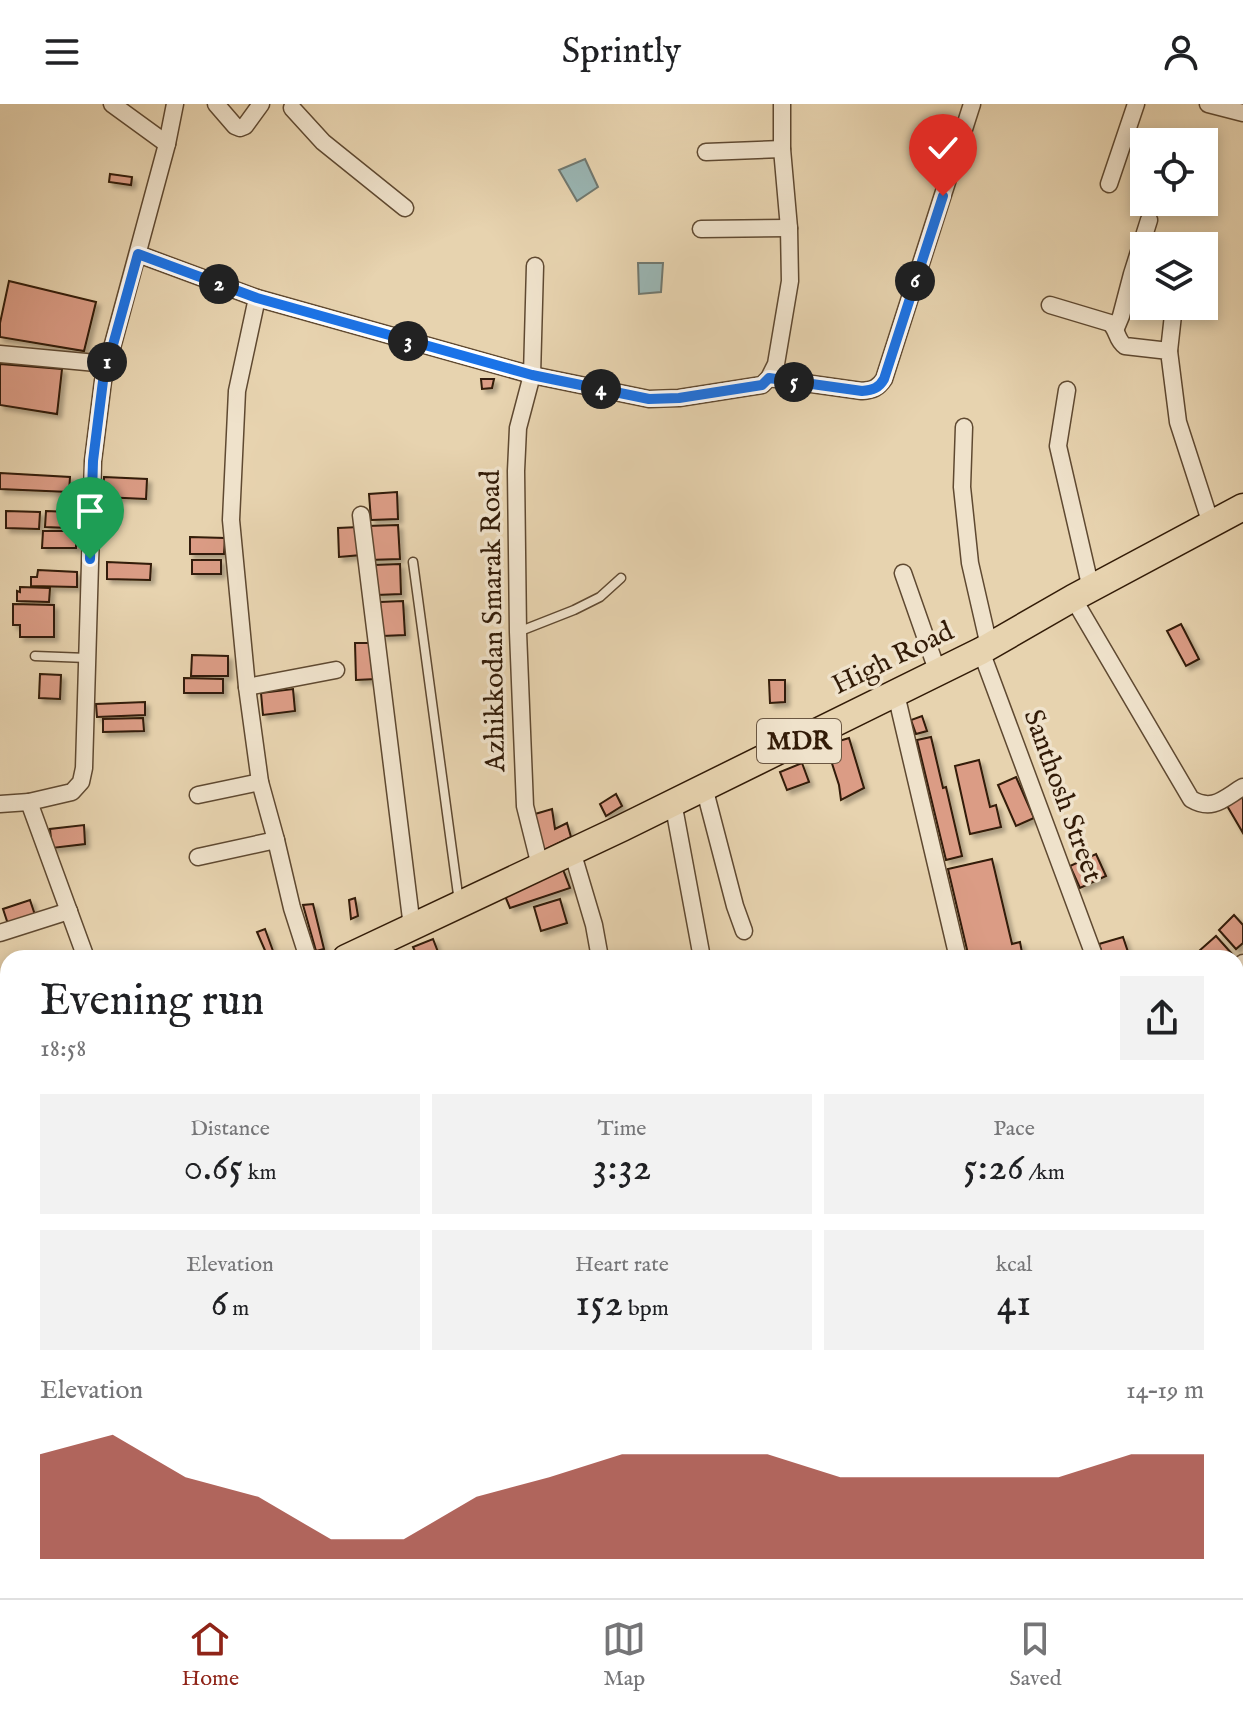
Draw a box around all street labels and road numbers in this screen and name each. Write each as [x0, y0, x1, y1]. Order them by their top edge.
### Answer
street label: Azhikkodan Smarak Road [474, 470, 514, 773]
street label: High Road [826, 615, 960, 703]
street label: Santhosh Street [1015, 705, 1110, 887]
road number: MDR [757, 719, 841, 763]

